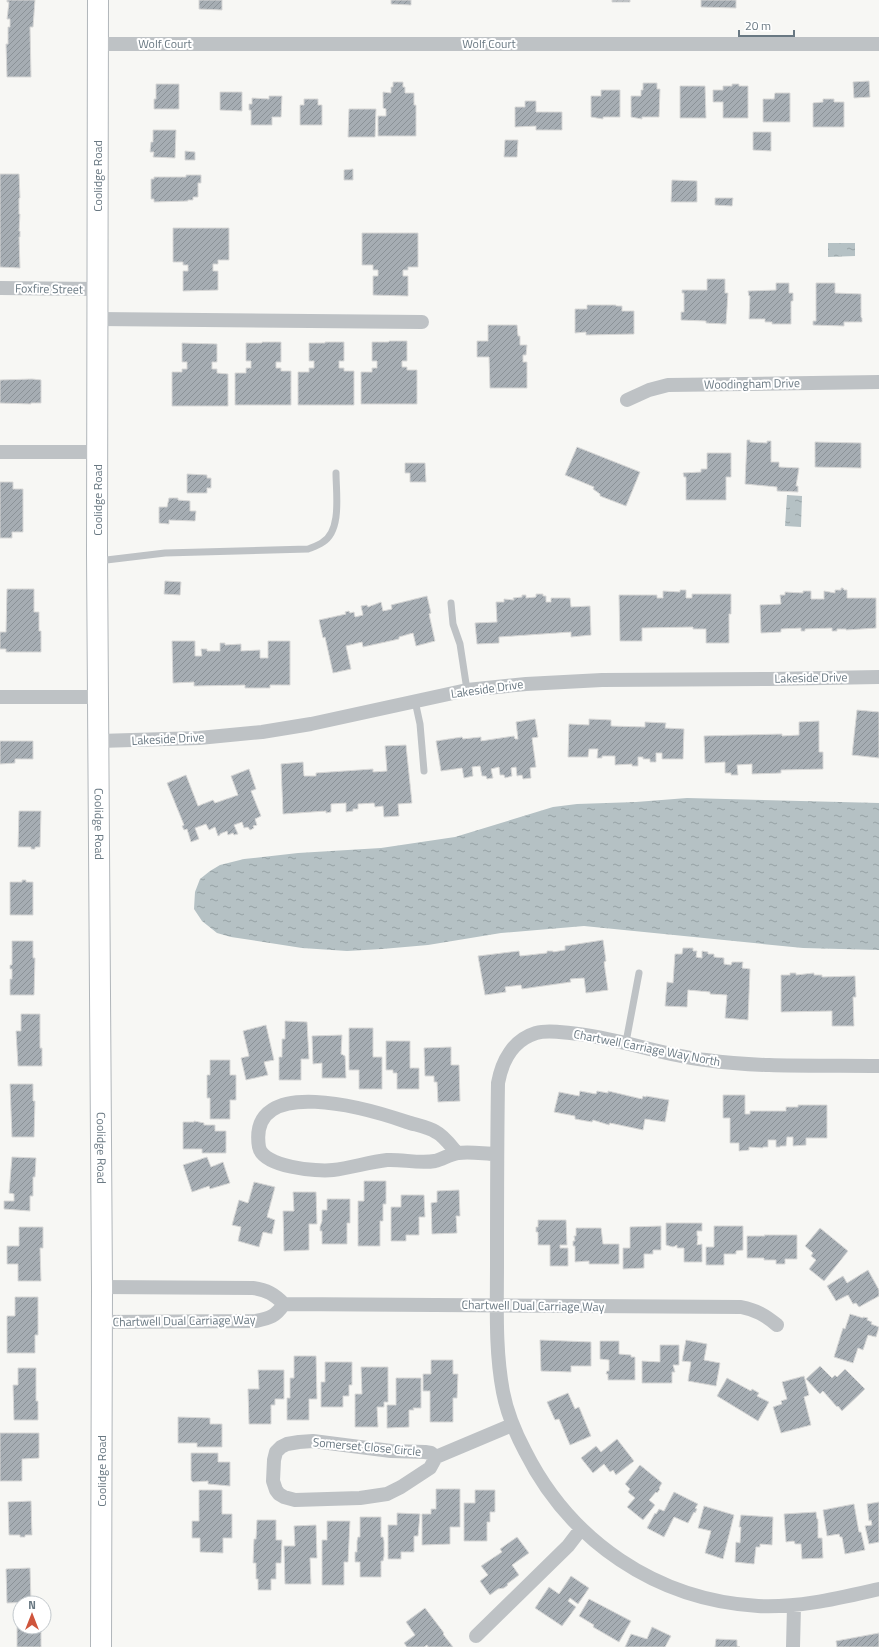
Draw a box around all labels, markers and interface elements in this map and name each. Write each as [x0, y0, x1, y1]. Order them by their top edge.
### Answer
scale bar [739, 12, 794, 38]
text: 20 m [745, 16, 771, 35]
street label: Wolf Court [138, 34, 193, 53]
street label: Wolf Court [462, 34, 517, 53]
street label: Coolidge Road [88, 140, 107, 212]
street label: Foxfire Street [15, 278, 84, 299]
street label: Woodingham Drive [704, 373, 800, 394]
street label: Coolidge Road [88, 464, 107, 536]
street label: Lakeside Drive [774, 667, 848, 688]
street label: Lakeside Drive [450, 674, 524, 703]
street label: Lakeside Drive [131, 727, 205, 750]
street label: Coolidge Road [90, 788, 109, 860]
street label: Chartwell Carriage Way North [572, 1024, 722, 1071]
street label: Coolidge Road [92, 1112, 111, 1184]
street label: Chartwell Dual Carriage Way [461, 1295, 605, 1316]
street label: Chartwell Dual Carriage Way [112, 1310, 256, 1331]
street label: Somerset Close Circle [312, 1432, 422, 1461]
street label: Coolidge Road [92, 1435, 111, 1507]
north arrow [12, 1595, 52, 1635]
text: N [28, 1597, 36, 1613]

